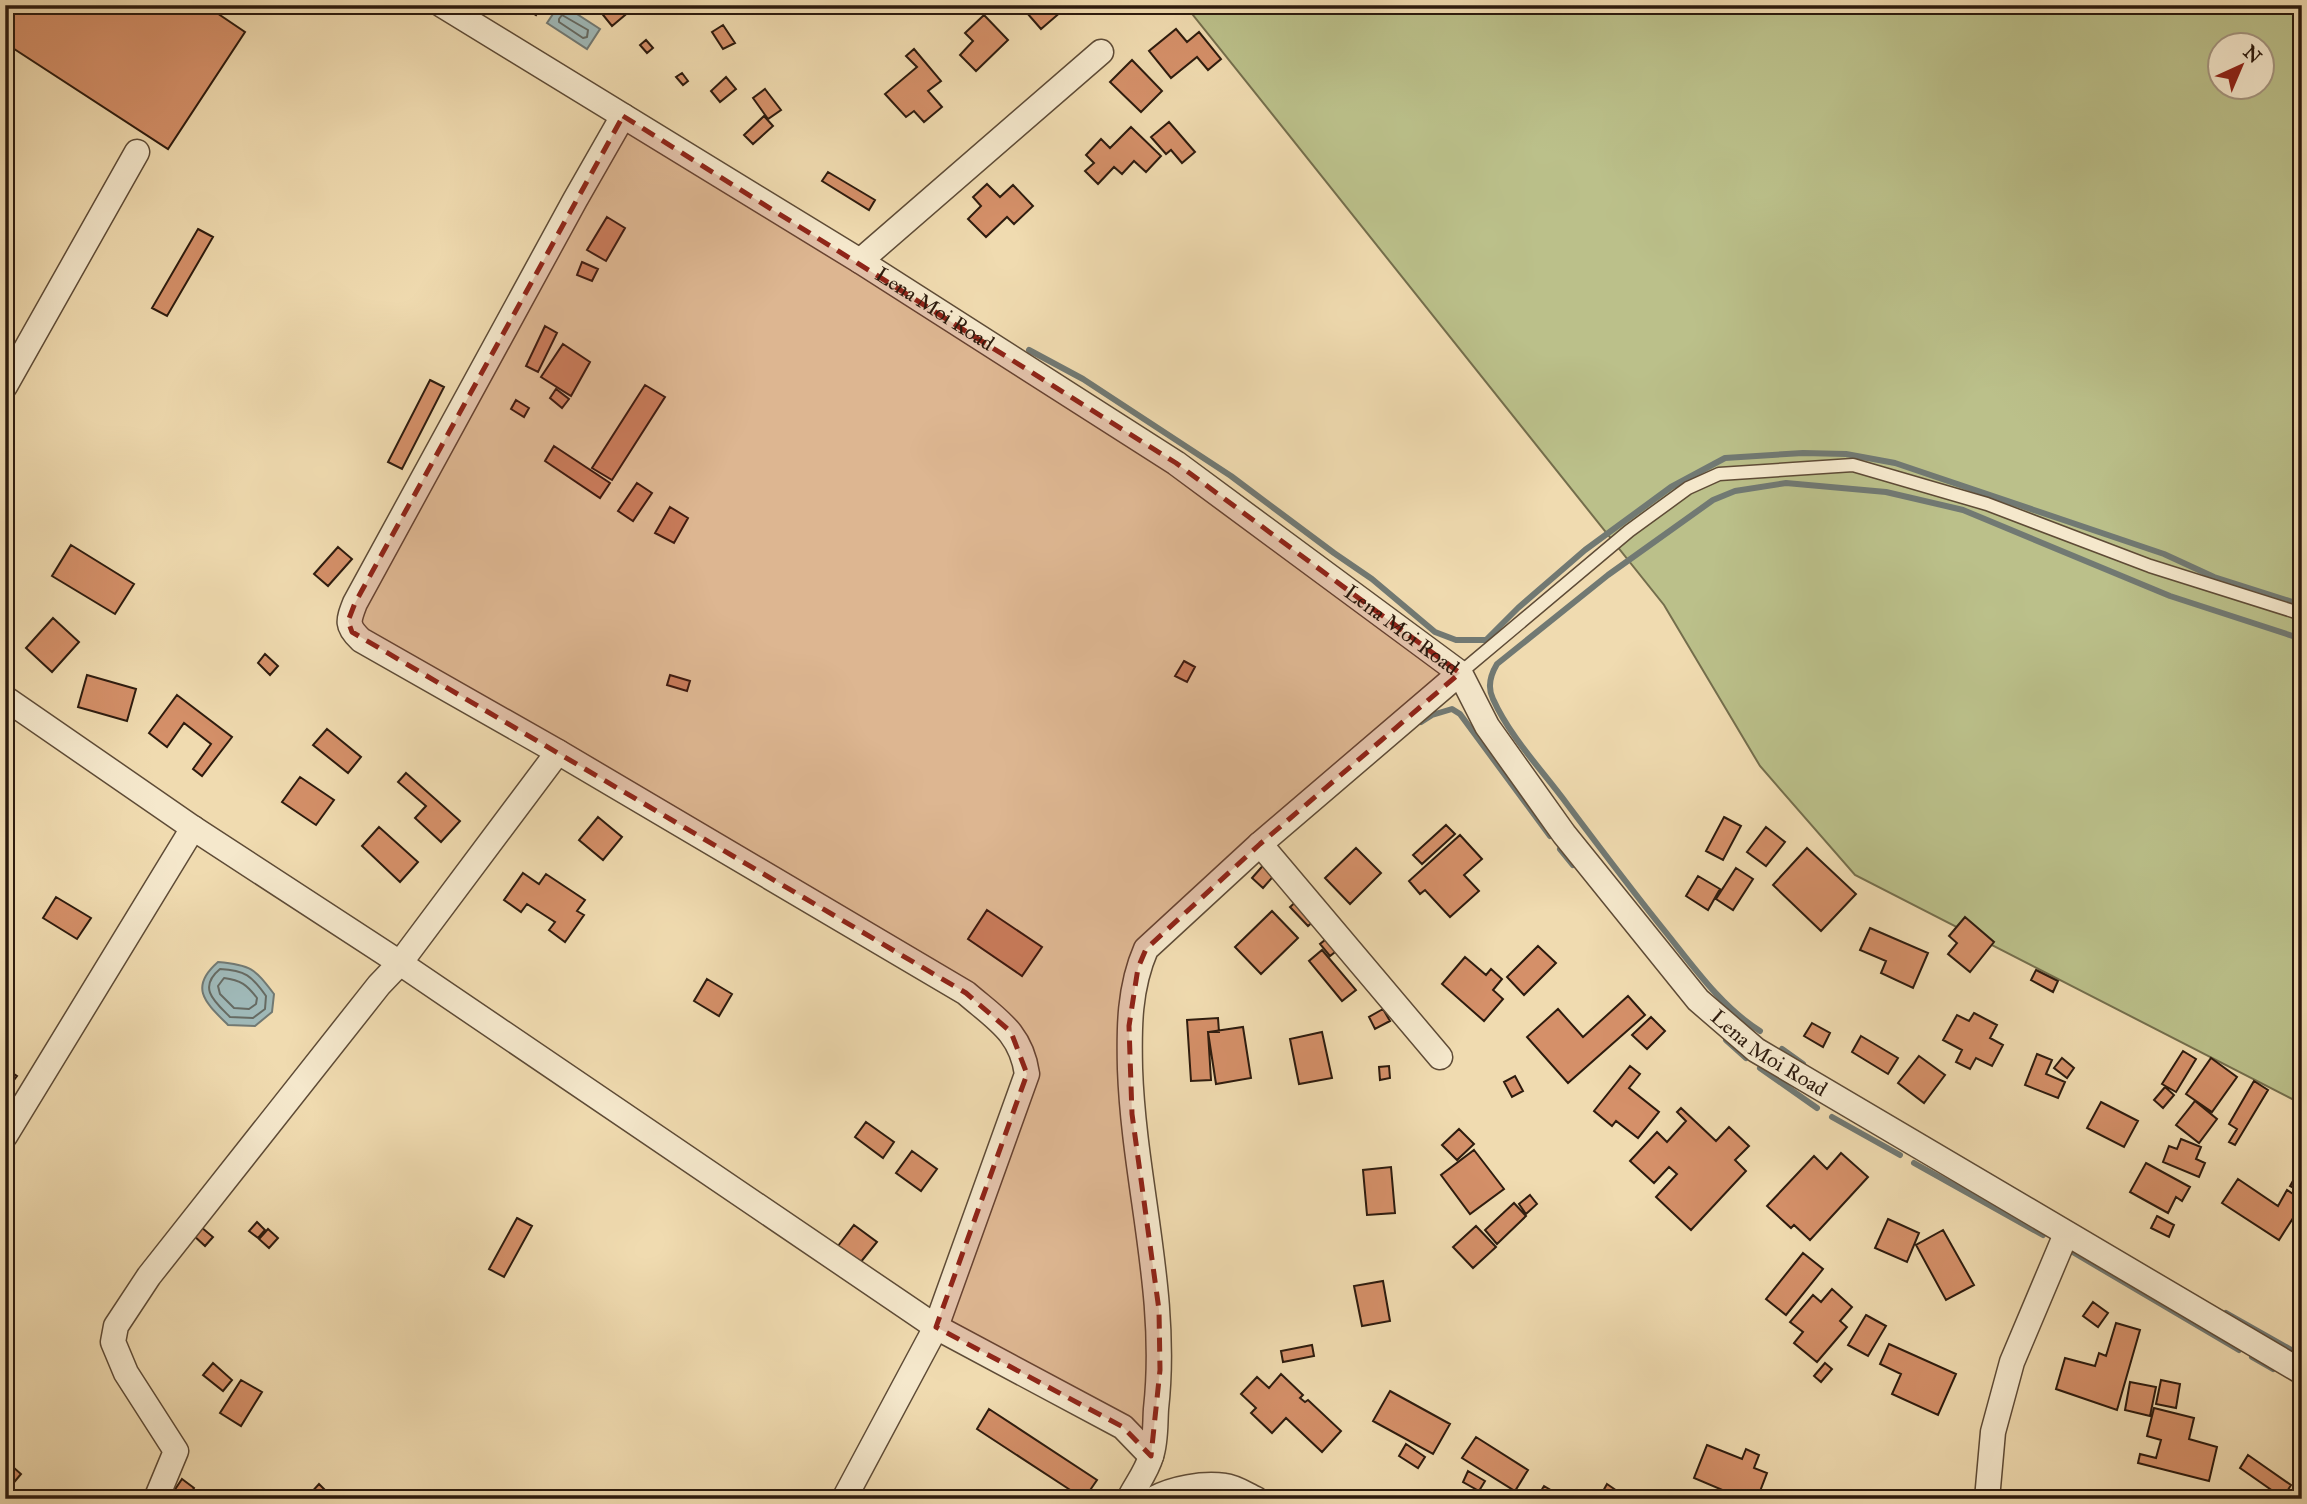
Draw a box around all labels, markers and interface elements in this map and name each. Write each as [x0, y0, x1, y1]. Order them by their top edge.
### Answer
north arrow [2206, 32, 2276, 102]
text: N [2239, 40, 2266, 68]
street label: Lena Moi Road [870, 261, 1000, 357]
street label: Lena Moi Road [1339, 579, 1465, 681]
street label: Lena Moi Road [1705, 1004, 1832, 1102]

